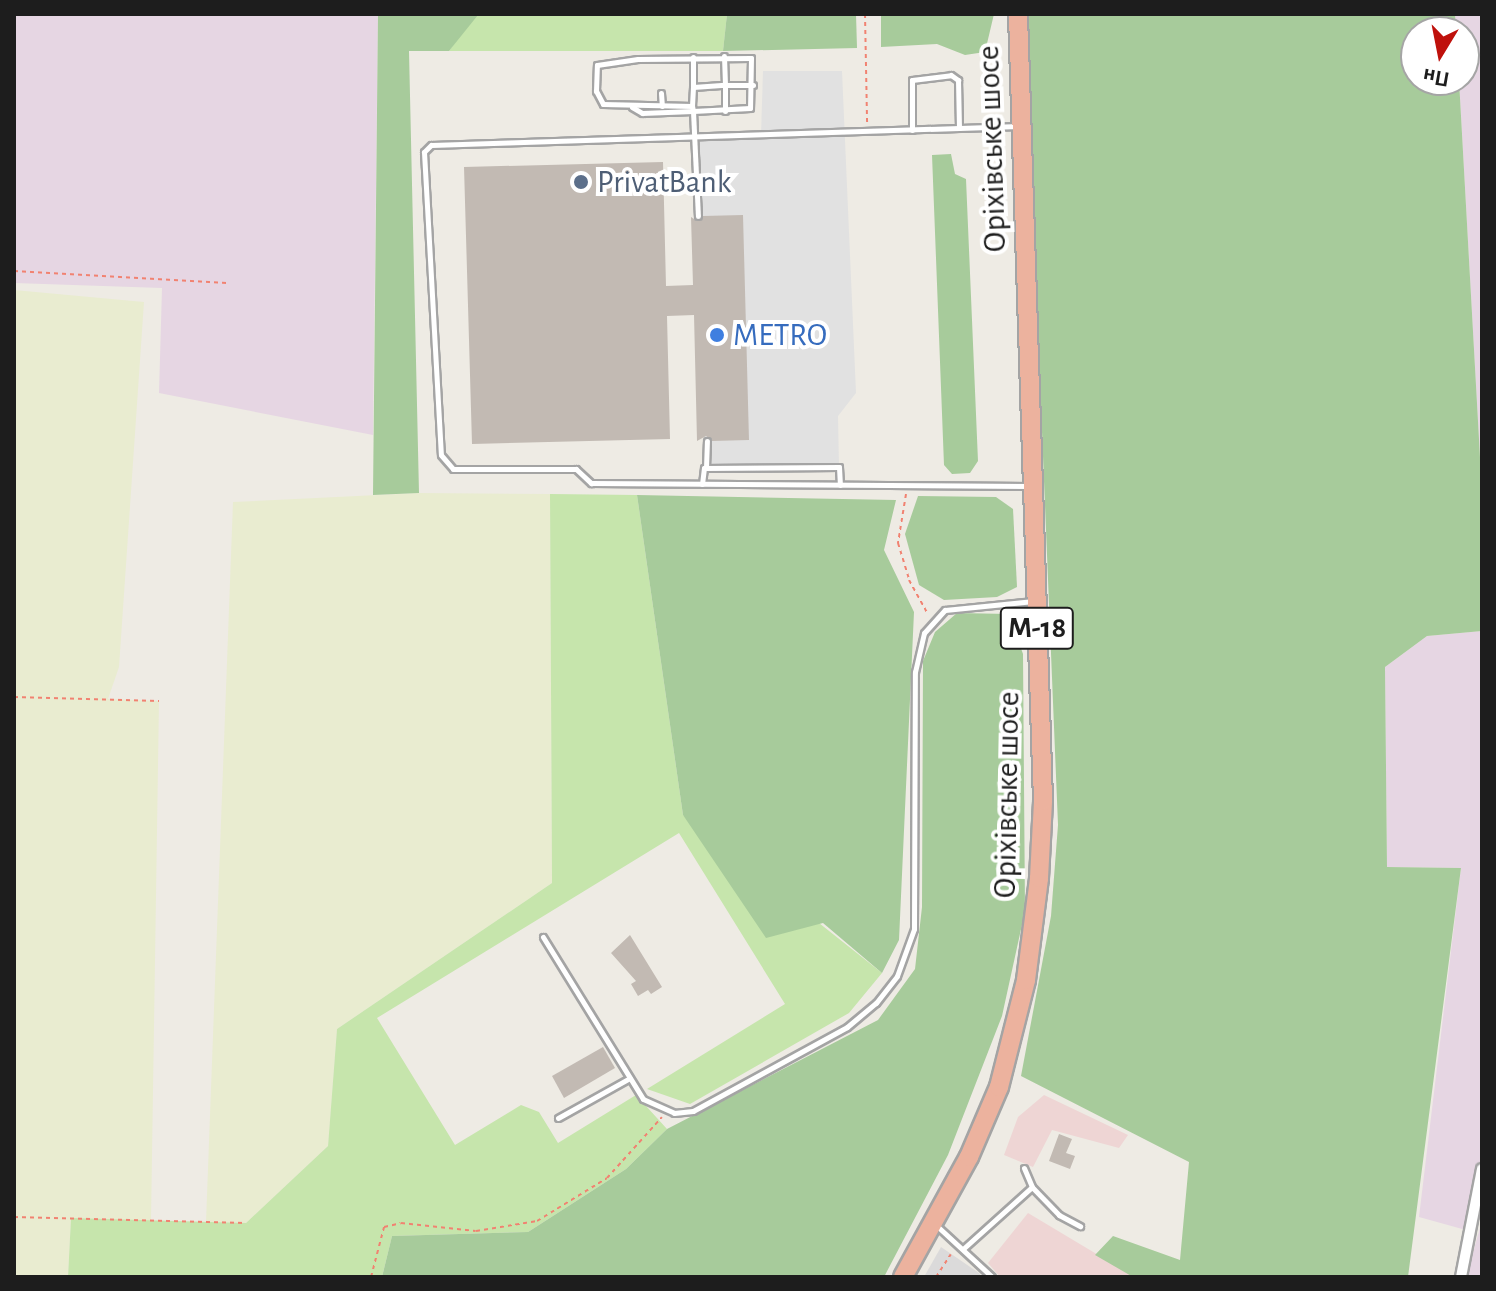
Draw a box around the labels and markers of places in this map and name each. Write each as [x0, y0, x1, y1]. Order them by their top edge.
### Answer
place label: PrivatBank [597, 163, 731, 201]
marker: PrivatBank [572, 173, 590, 191]
place label: METRO [733, 316, 827, 354]
marker: METRO [708, 326, 726, 344]

